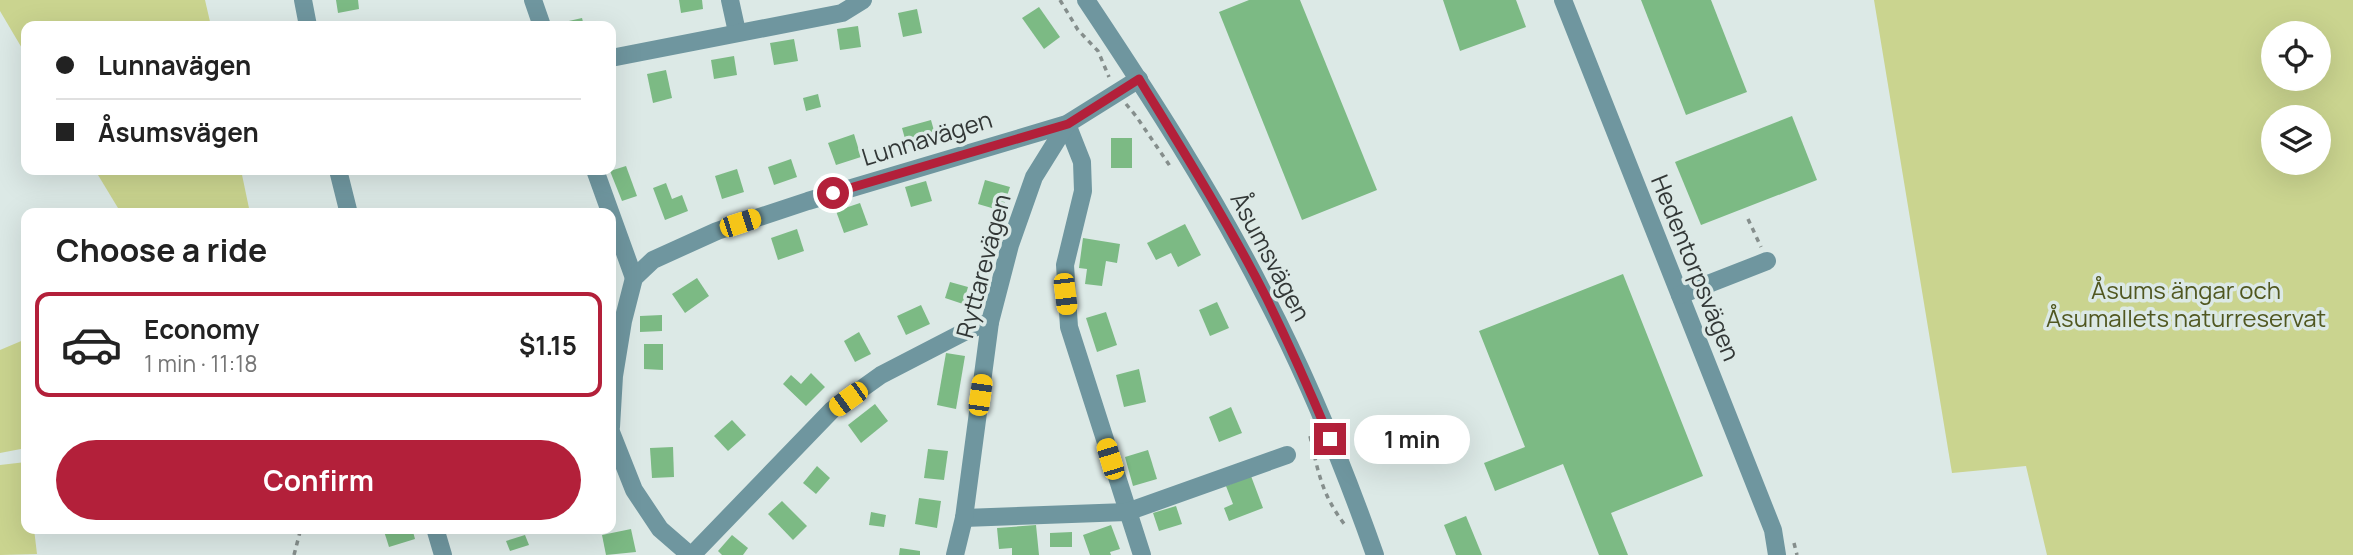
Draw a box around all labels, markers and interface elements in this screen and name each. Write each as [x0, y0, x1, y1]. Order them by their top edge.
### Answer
map controls [2261, 21, 2331, 175]
button: locate [2261, 21, 2331, 91]
text: Lunnavägen [98, 47, 251, 83]
street label: Lunnavägen [857, 102, 996, 173]
button: layers [2261, 105, 2331, 175]
text: Åsumsvägen [98, 114, 259, 150]
street label: Hedentorpsvägen [1644, 170, 1749, 365]
route start [817, 177, 849, 209]
street label: Åsumsvägen [1224, 186, 1319, 327]
street label: Ryttarevägen [947, 190, 1018, 341]
car [717, 207, 764, 239]
text: Choose a ride [56, 228, 267, 272]
car [1053, 272, 1078, 316]
park label: Åsums ängar och Åsumallets naturreservat [2046, 273, 2326, 334]
text: Economy [144, 311, 259, 347]
icon: car [60, 313, 123, 376]
text: $1.15 [519, 327, 577, 363]
text: 1 min · 11:18 [144, 347, 258, 379]
car [967, 373, 994, 417]
car [825, 378, 872, 420]
callout: 1 min [1354, 414, 1470, 464]
route end [1314, 423, 1346, 455]
text: 1 min [1384, 423, 1440, 455]
car [1094, 436, 1127, 482]
button: Confirm [56, 440, 581, 520]

